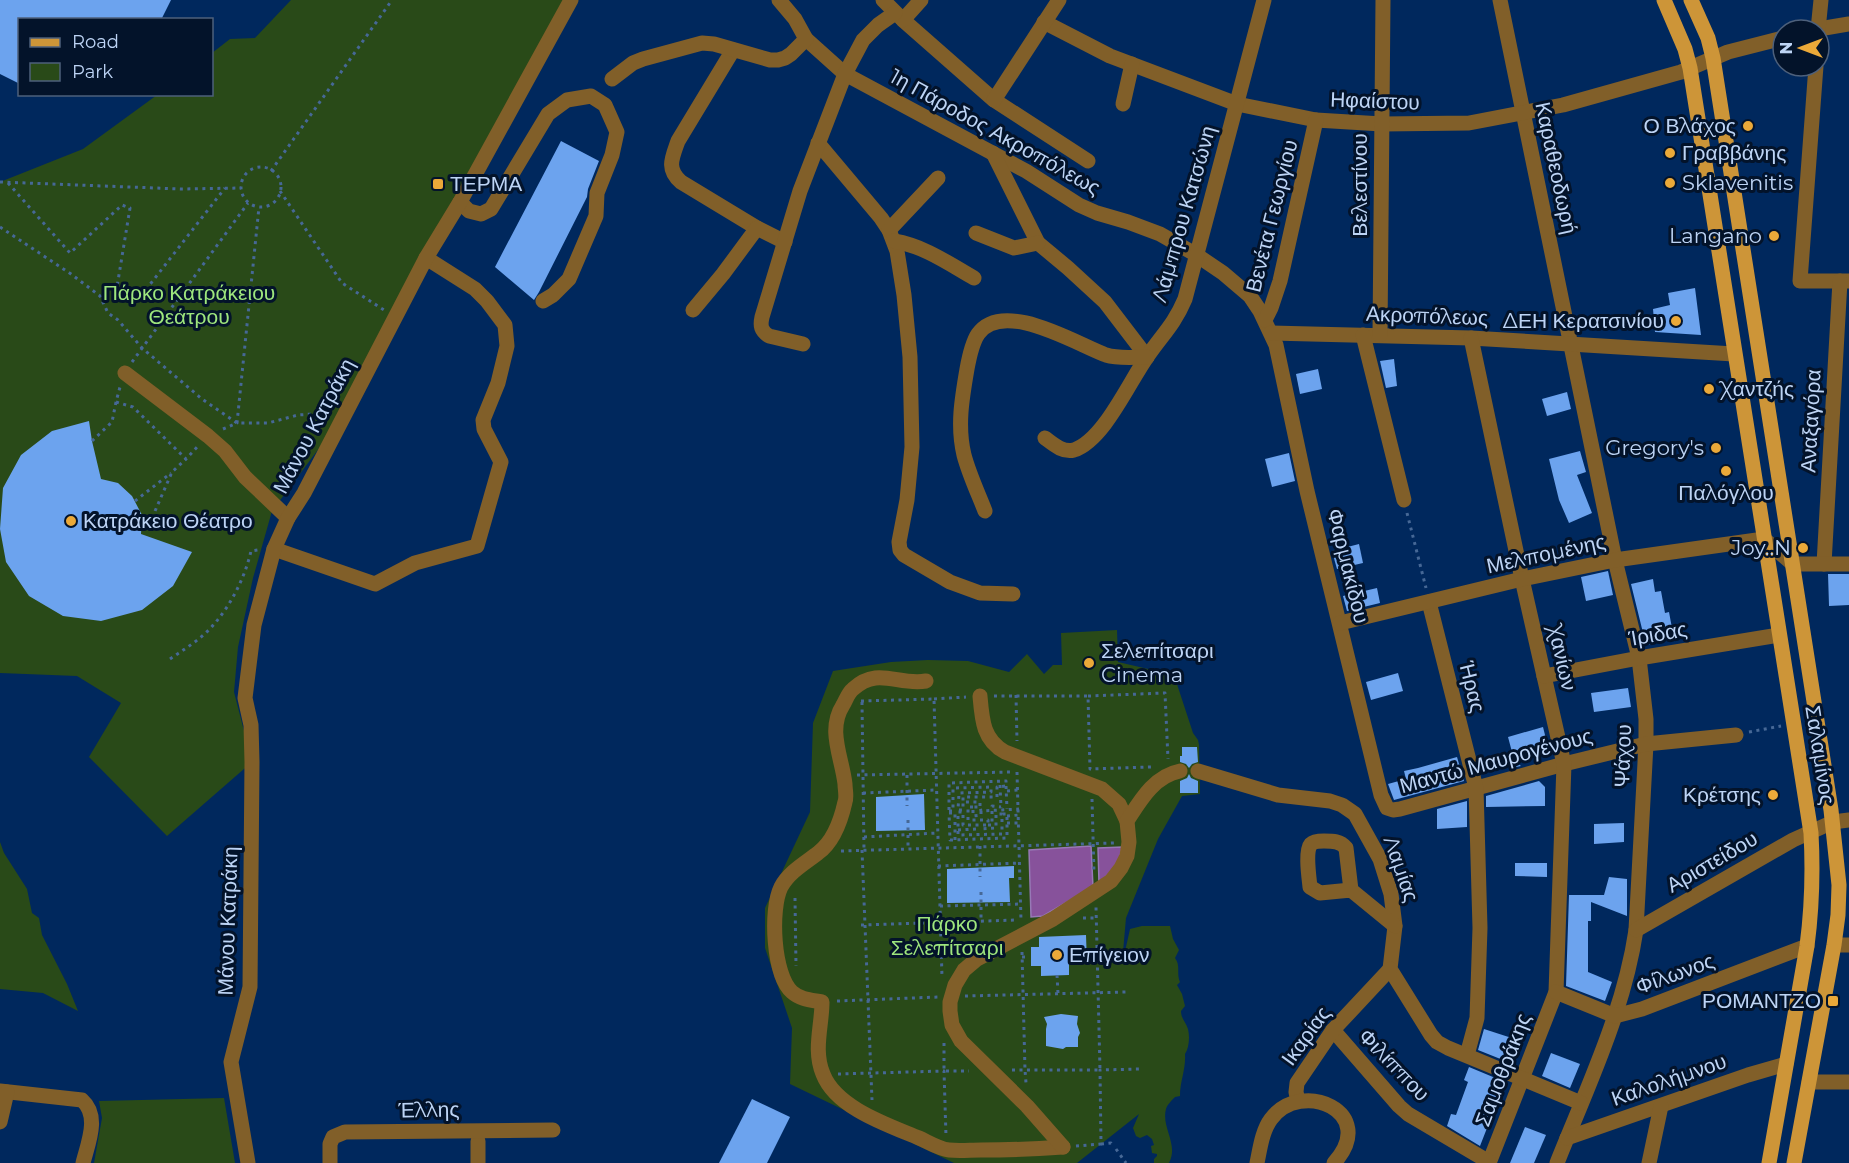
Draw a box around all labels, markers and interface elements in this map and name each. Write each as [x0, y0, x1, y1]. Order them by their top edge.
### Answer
legend [18, 18, 213, 96]
north arrow [1771, 18, 1831, 78]
text: Road [72, 31, 119, 53]
text: N [1777, 42, 1796, 54]
text: Park [72, 61, 113, 83]
street label: 1η Πάροδος Ακροπόλεως [886, 63, 1105, 200]
street label: Ηφαίστου [1330, 86, 1420, 115]
street label: Καραθεοδωρή [1530, 100, 1583, 236]
place label: Ο Βλάχος [1644, 113, 1736, 138]
marker: Ο Βλάχος [1741, 119, 1755, 133]
street label: Λάμπρου Κατσώνη [1146, 123, 1221, 305]
street label: Βελεστίνου [1347, 133, 1372, 237]
street label: Βενέτα Γεωργίου [1240, 137, 1303, 295]
place label: Γραββάνης [1682, 140, 1786, 165]
marker: Γραββάνης [1663, 146, 1677, 160]
place label: Sklavenitis [1682, 170, 1793, 195]
place label: ΤΕΡΜΑ [450, 171, 522, 196]
marker: Sklavenitis [1663, 176, 1677, 190]
marker: ΤΕΡΜΑ [431, 177, 445, 191]
place label: Langano [1669, 223, 1762, 248]
marker: Langano [1767, 229, 1781, 243]
park label: Πάρκο Κατράκειου Θεάτρου [103, 280, 275, 329]
street label: Ακροπόλεως [1366, 301, 1489, 330]
place label: ΔΕΗ Κερατσινίου [1503, 308, 1664, 333]
marker: ΔΕΗ Κερατσινίου [1669, 314, 1683, 328]
street label: Μάνου Κατράκη [267, 354, 360, 498]
street label: Αναξαγόρα [1795, 369, 1826, 473]
place label: Χαντζής [1718, 376, 1794, 401]
marker: Χαντζής [1702, 382, 1716, 396]
place label: Gregory's [1605, 435, 1704, 460]
marker: Gregory's [1709, 441, 1723, 455]
marker: Παλόγλου [1719, 464, 1733, 478]
place label: Παλόγλου [1678, 480, 1774, 505]
street label: Φαρμακίδου [1322, 506, 1375, 626]
place label: Κατράκειο Θέατρο [83, 508, 253, 533]
marker: Κατράκειο Θέατρο [64, 514, 78, 528]
street label: Μελπομένης [1484, 529, 1608, 578]
place label: Joy..N [1730, 535, 1791, 560]
marker: Joy..N [1796, 541, 1810, 555]
street label: Ίριδας [1626, 616, 1689, 651]
street label: Χανίων [1542, 620, 1582, 693]
place label: Σελεπίτσαρι Cinema [1101, 638, 1214, 687]
marker: Σελεπίτσαρι Cinema [1082, 656, 1096, 670]
street label: Ήρας [1454, 658, 1491, 715]
street label: Σαλαμίνος [1800, 704, 1841, 806]
street label: Μαντώ Μαυρογένους [1397, 723, 1595, 798]
street label: Ψάχου [1609, 724, 1636, 788]
place label: Κρέτσης [1683, 782, 1761, 807]
marker: Κρέτσης [1766, 788, 1780, 802]
street label: Αριστείδου [1662, 826, 1762, 898]
street label: Λαμίας [1379, 833, 1424, 905]
street label: Μάνου Κατράκη [212, 846, 243, 996]
park label: Πάρκο Σελεπίτσαρι [891, 911, 1004, 960]
place label: Επίγειον [1069, 942, 1150, 967]
marker: Επίγειον [1050, 948, 1064, 962]
street label: Φίλωνος [1632, 948, 1717, 999]
place label: ΡΟΜΑΝΤΖΟ [1702, 988, 1821, 1013]
marker: ΡΟΜΑΝΤΖΟ [1826, 994, 1840, 1008]
street label: Ικαρίας [1276, 1001, 1335, 1070]
street label: Σαμοθράκης [1470, 1010, 1536, 1130]
street label: Φιλίππου [1354, 1023, 1435, 1106]
street label: Καλολήμνου [1608, 1048, 1730, 1111]
street label: Έλλης [397, 1096, 460, 1123]

